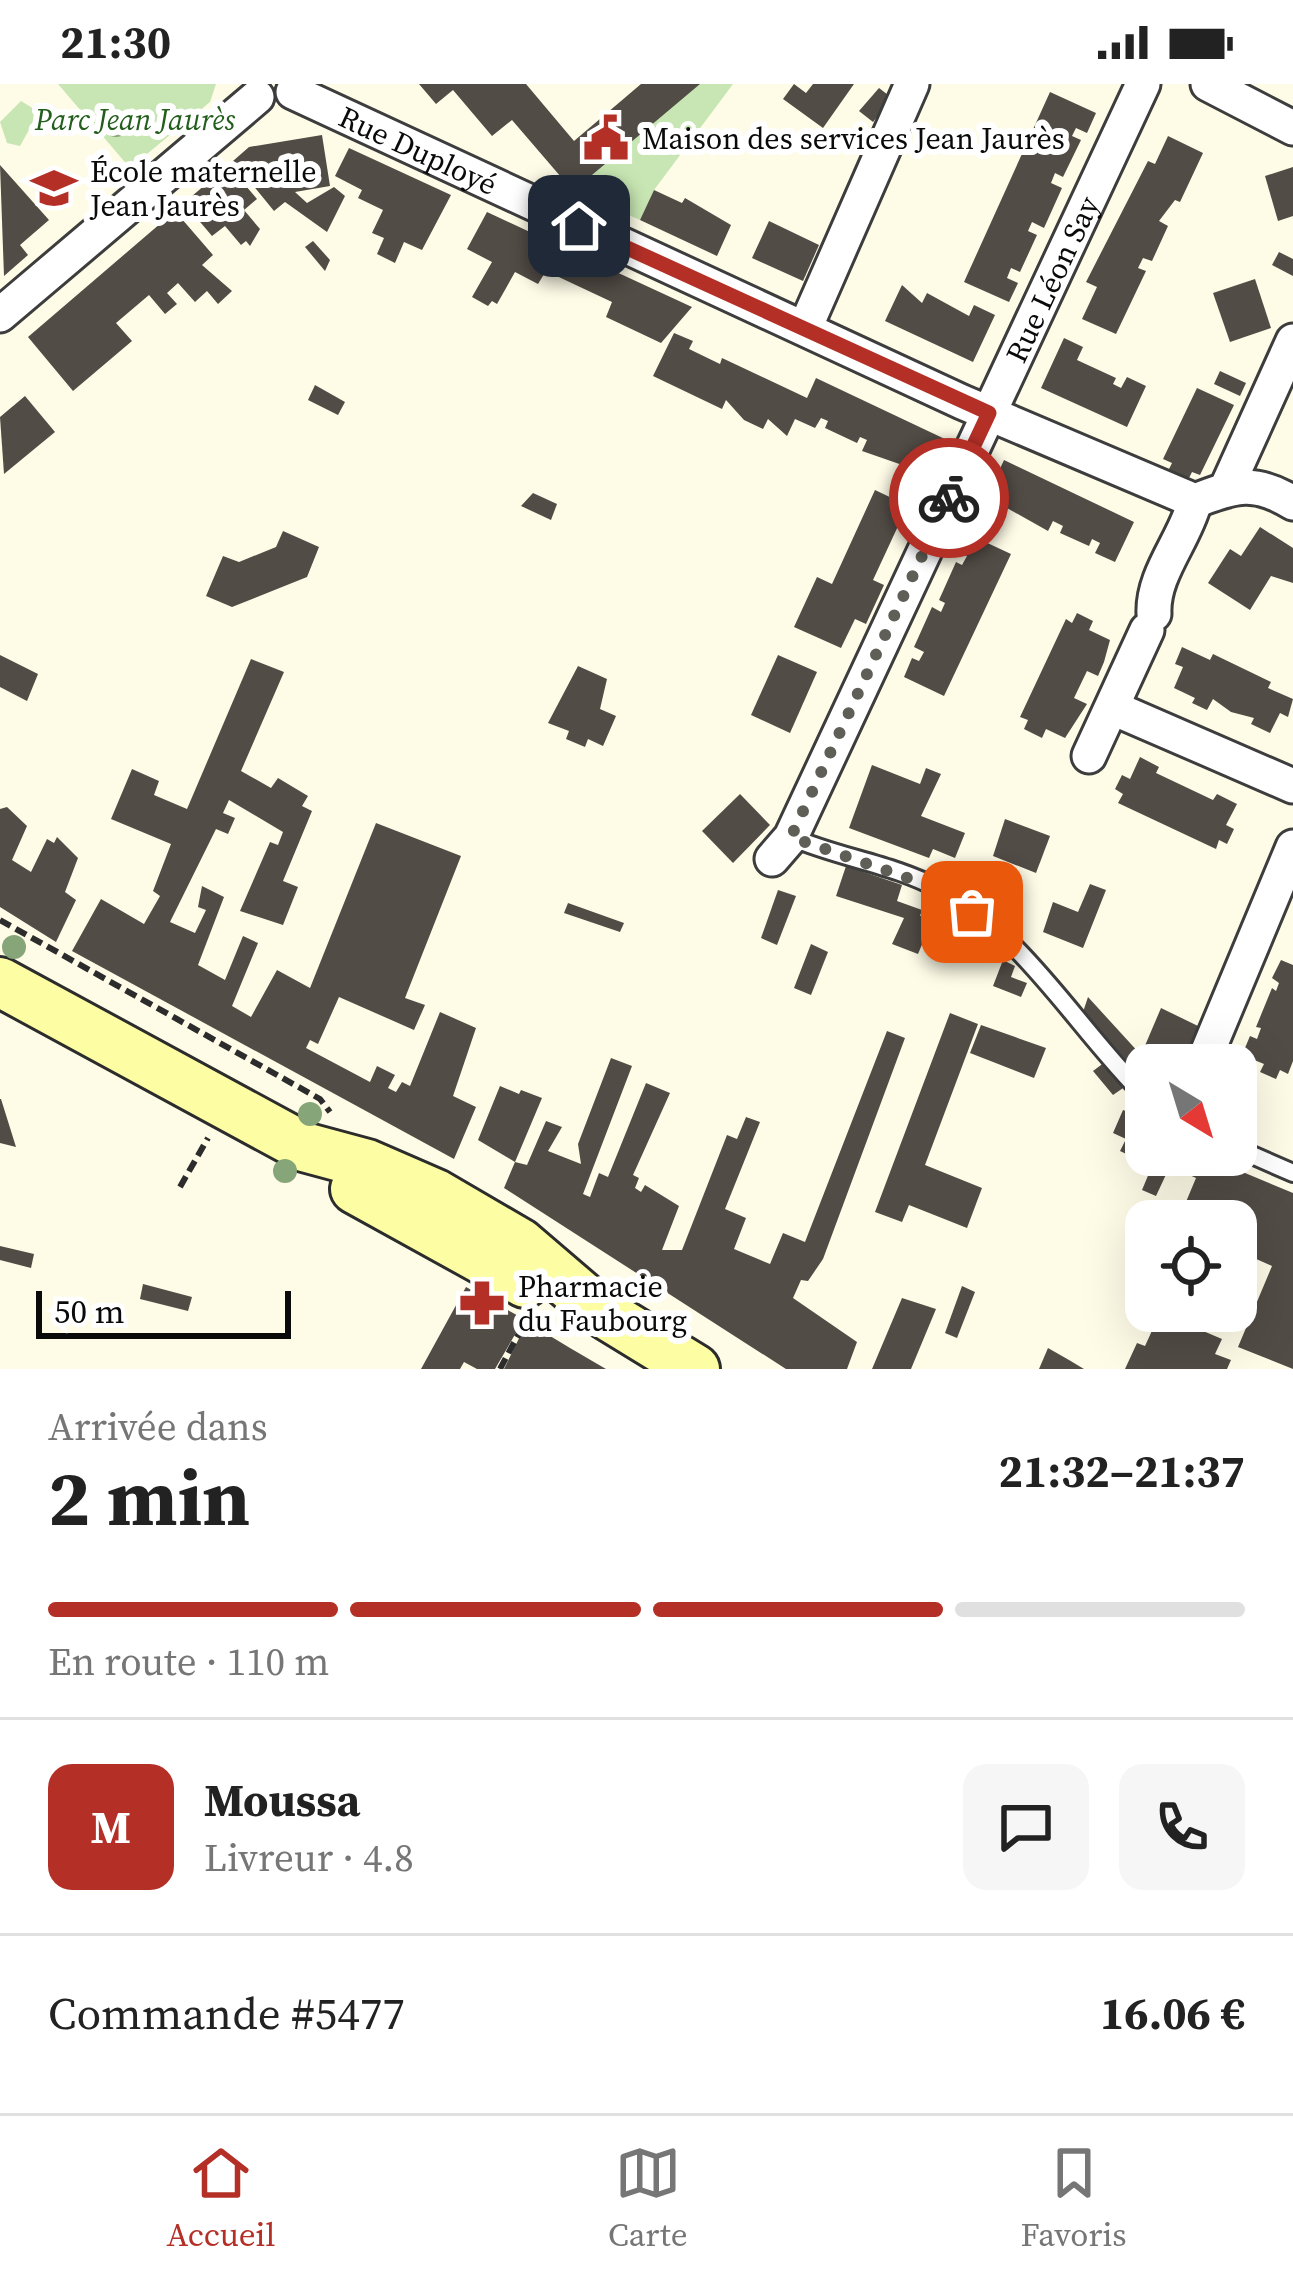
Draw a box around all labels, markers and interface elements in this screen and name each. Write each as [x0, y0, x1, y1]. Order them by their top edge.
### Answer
text: 21:30 [60, 11, 171, 73]
street label: Rue Duployé [333, 96, 504, 204]
park label: Parc Jean Jaurès [34, 99, 235, 140]
public building icon: Maison des services Jean Jaurès [581, 113, 631, 163]
place label: Maison des services Jean Jaurès [642, 118, 1065, 159]
place label: École maternelle Jean Jaurès [89, 151, 317, 226]
school or university icon: École maternelle Jean Jaurès [29, 163, 79, 213]
pin [528, 175, 630, 277]
street label: Rue Léon Say [995, 189, 1109, 369]
icon: home [546, 193, 612, 259]
courier [889, 438, 1009, 558]
icon: bike [916, 465, 982, 531]
pin [921, 861, 1023, 963]
icon: bag [939, 879, 1005, 945]
north arrow [1125, 1044, 1257, 1176]
map controls [1125, 1044, 1257, 1332]
button: locate [1125, 1200, 1257, 1332]
place label: Pharmacie du Faubourg [518, 1266, 687, 1341]
pharmacy icon: Pharmacie du Faubourg [457, 1278, 507, 1328]
scale bar [36, 1285, 291, 1338]
text: 50 m [54, 1289, 124, 1334]
text: Arrivée dans [48, 1400, 268, 1453]
text: 21:32–21:37 [999, 1440, 1245, 1502]
text: 2 min [48, 1444, 250, 1551]
text: En route · 110 m [48, 1635, 329, 1688]
button: chat [963, 1764, 1089, 1890]
button: phone [1119, 1764, 1245, 1890]
text: Moussa [204, 1769, 360, 1831]
text: M [91, 1796, 131, 1858]
text: Livreur · 4.8 [204, 1831, 414, 1884]
text: Commande #5477 [48, 1982, 405, 2044]
text: 16.06 € [1100, 1982, 1245, 2044]
tab: Accueil [166, 2140, 275, 2257]
tab: Carte [608, 2140, 688, 2257]
tab: Favoris [1020, 2140, 1127, 2257]

